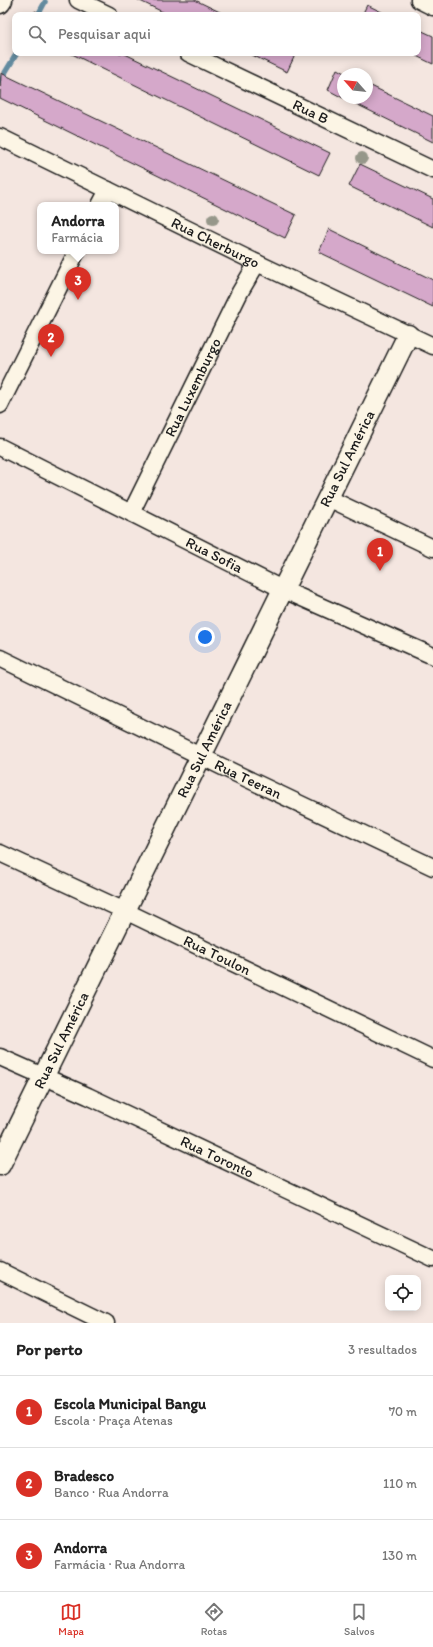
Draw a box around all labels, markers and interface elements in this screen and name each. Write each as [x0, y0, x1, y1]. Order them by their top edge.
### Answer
search box [12, 12, 421, 56]
icon: search [26, 23, 48, 45]
text: Pesquisar aqui [58, 25, 151, 43]
north arrow [337, 68, 373, 104]
street label: Rua B [290, 95, 332, 128]
popup [37, 202, 119, 254]
text: Andorra [51, 212, 105, 230]
street label: Rua Cherburgo [168, 213, 263, 272]
text: Farmácia [51, 230, 103, 245]
pin: 3 [65, 267, 91, 300]
pin: 2 [38, 324, 64, 357]
street label: Rua Luxemburgo [161, 335, 225, 440]
street label: Rua Sul América [316, 407, 379, 510]
street label: Rua Sofia [183, 533, 246, 577]
pin: 1 [367, 538, 393, 571]
your location [195, 627, 215, 647]
street label: Rua Sul América [173, 698, 236, 801]
street label: Rua Teeran [211, 755, 285, 803]
street label: Rua Toulon [181, 931, 254, 979]
street label: Rua Sul América [30, 988, 93, 1092]
street label: Rua Toronto [177, 1132, 257, 1182]
map controls [385, 1275, 421, 1311]
button: locate [385, 1275, 421, 1311]
text: Por perto [16, 1339, 83, 1359]
text: 3 resultados [348, 1342, 417, 1357]
text: Escola Municipal Bangu [54, 1395, 206, 1413]
text: 1 [26, 1404, 32, 1419]
text: 70 m [389, 1404, 417, 1419]
text: Escola · Praça Atenas [54, 1413, 173, 1428]
text: Bradesco [54, 1467, 114, 1485]
text: 2 [26, 1476, 32, 1491]
text: 110 m [383, 1476, 417, 1491]
text: Banco · Rua Andorra [54, 1485, 169, 1500]
text: Andorra [54, 1539, 107, 1557]
text: 3 [25, 1548, 33, 1563]
text: 130 m [382, 1548, 417, 1563]
text: Farmácia · Rua Andorra [54, 1557, 185, 1572]
tab: Mapa [58, 1601, 84, 1638]
tab: Rotas [201, 1601, 227, 1638]
tab: Salvos [344, 1601, 375, 1638]

